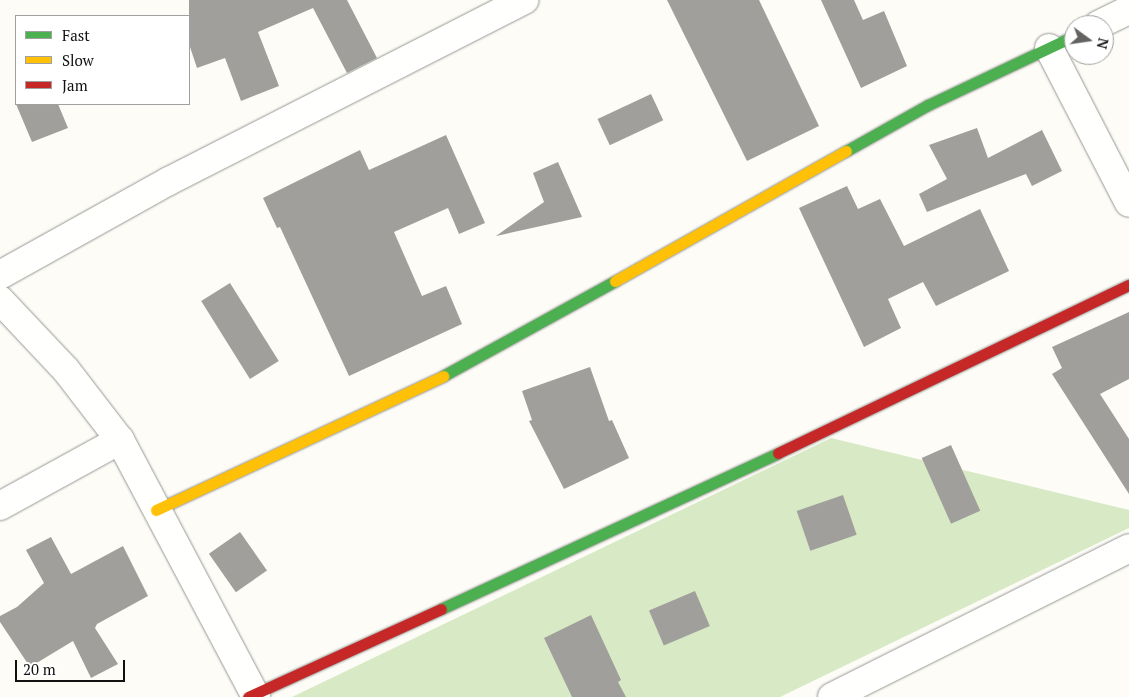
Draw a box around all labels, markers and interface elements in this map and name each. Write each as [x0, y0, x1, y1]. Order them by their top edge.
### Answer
legend [15, 15, 190, 105]
north arrow [1064, 15, 1114, 65]
text: Fast [62, 25, 90, 45]
text: N [1093, 36, 1114, 51]
text: Slow [62, 50, 94, 70]
text: Jam [62, 75, 88, 95]
scale bar [18, 650, 128, 682]
text: 20 m [23, 659, 56, 679]

